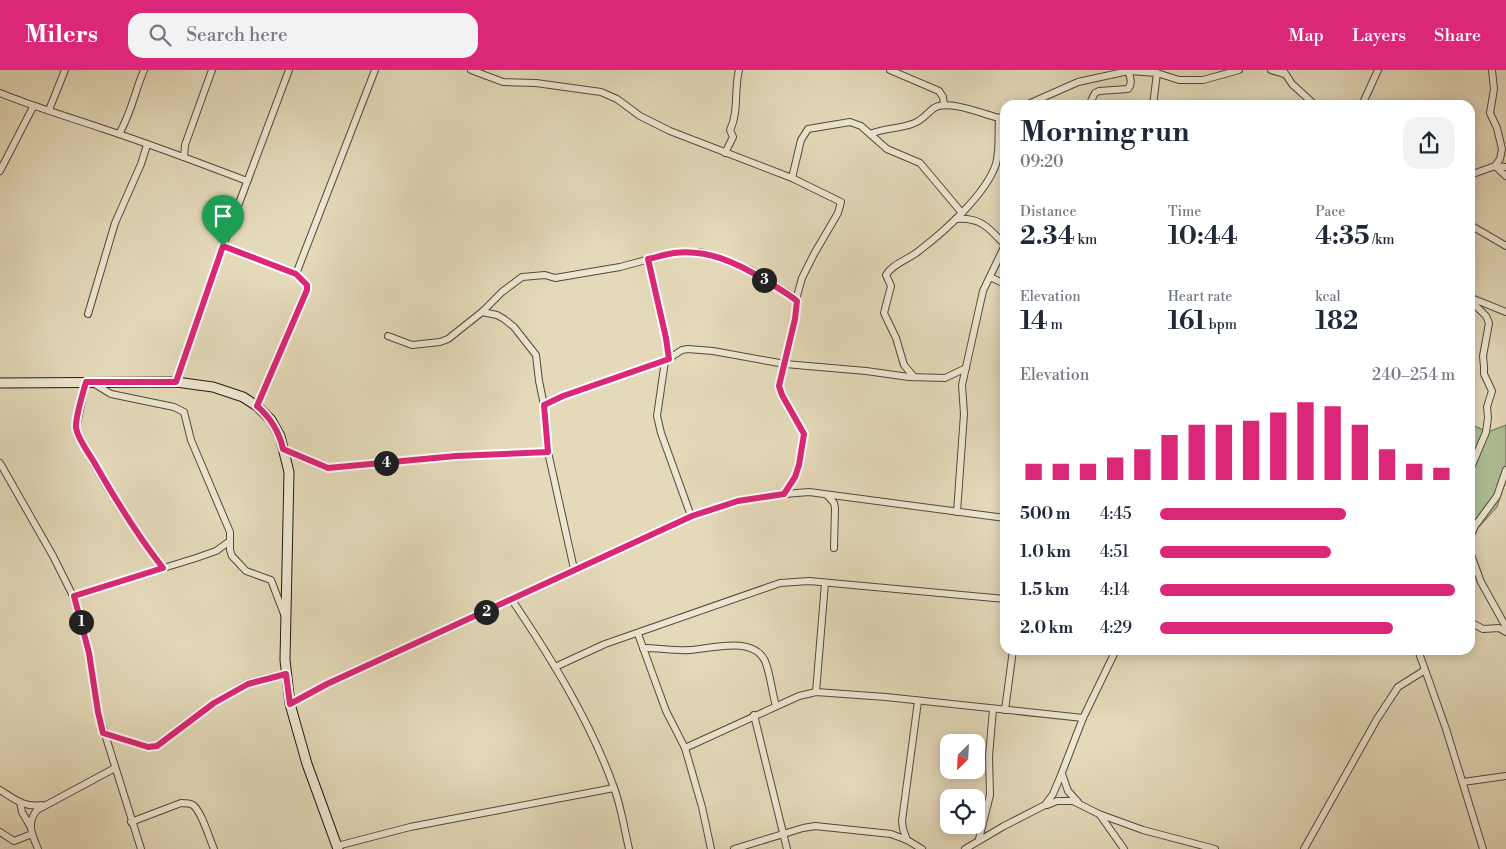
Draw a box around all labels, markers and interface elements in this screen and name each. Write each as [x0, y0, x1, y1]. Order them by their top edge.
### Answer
search box [128, 13, 478, 58]
text: Milers [25, 20, 98, 50]
icon: search [146, 21, 174, 49]
text: Search here [186, 23, 288, 47]
text: Map [1289, 24, 1324, 47]
text: Layers [1352, 24, 1406, 47]
text: Share [1434, 24, 1481, 47]
text: Morning run [1020, 115, 1189, 150]
button: share [1403, 117, 1455, 169]
text: 09:20 [1020, 152, 1064, 172]
pin [202, 195, 244, 246]
icon: arrive [209, 202, 237, 230]
text: Distance [1020, 203, 1077, 221]
text: Time [1168, 203, 1201, 221]
text: Pace [1315, 203, 1345, 221]
text: 2.34 [1020, 221, 1075, 252]
text: 10:44 [1168, 221, 1238, 252]
text: 4:35 [1315, 221, 1369, 252]
text: km [1075, 231, 1097, 249]
text: /km [1369, 231, 1395, 249]
pin: 3 [752, 268, 776, 292]
text: 3 [760, 271, 769, 289]
text: Elevation [1020, 288, 1081, 306]
text: Heart rate [1168, 288, 1232, 306]
text: kcal [1315, 288, 1341, 306]
text: 14 [1020, 306, 1048, 337]
text: 161 [1168, 306, 1206, 337]
text: 182 [1315, 306, 1358, 337]
text: m [1048, 316, 1063, 334]
text: bpm [1206, 316, 1237, 334]
text: Elevation [1020, 365, 1089, 385]
text: 240–254 m [1372, 365, 1455, 385]
pin: 4 [374, 450, 398, 476]
text: 4 [382, 454, 391, 472]
text: 500 m [1020, 504, 1070, 524]
text: 4:45 [1100, 504, 1131, 524]
text: 1.0 km [1020, 542, 1071, 562]
text: 4:51 [1100, 542, 1129, 562]
text: 1.5 km [1020, 580, 1069, 600]
text: 4:14 [1100, 580, 1129, 600]
pin: 2 [474, 600, 498, 624]
text: 2 [482, 603, 491, 621]
pin: 1 [68, 610, 94, 634]
text: 1 [78, 613, 85, 631]
text: 2.0 km [1020, 618, 1073, 638]
text: 4:29 [1100, 618, 1132, 638]
north arrow [940, 734, 985, 779]
map controls [940, 734, 985, 834]
button: locate [940, 789, 985, 834]

